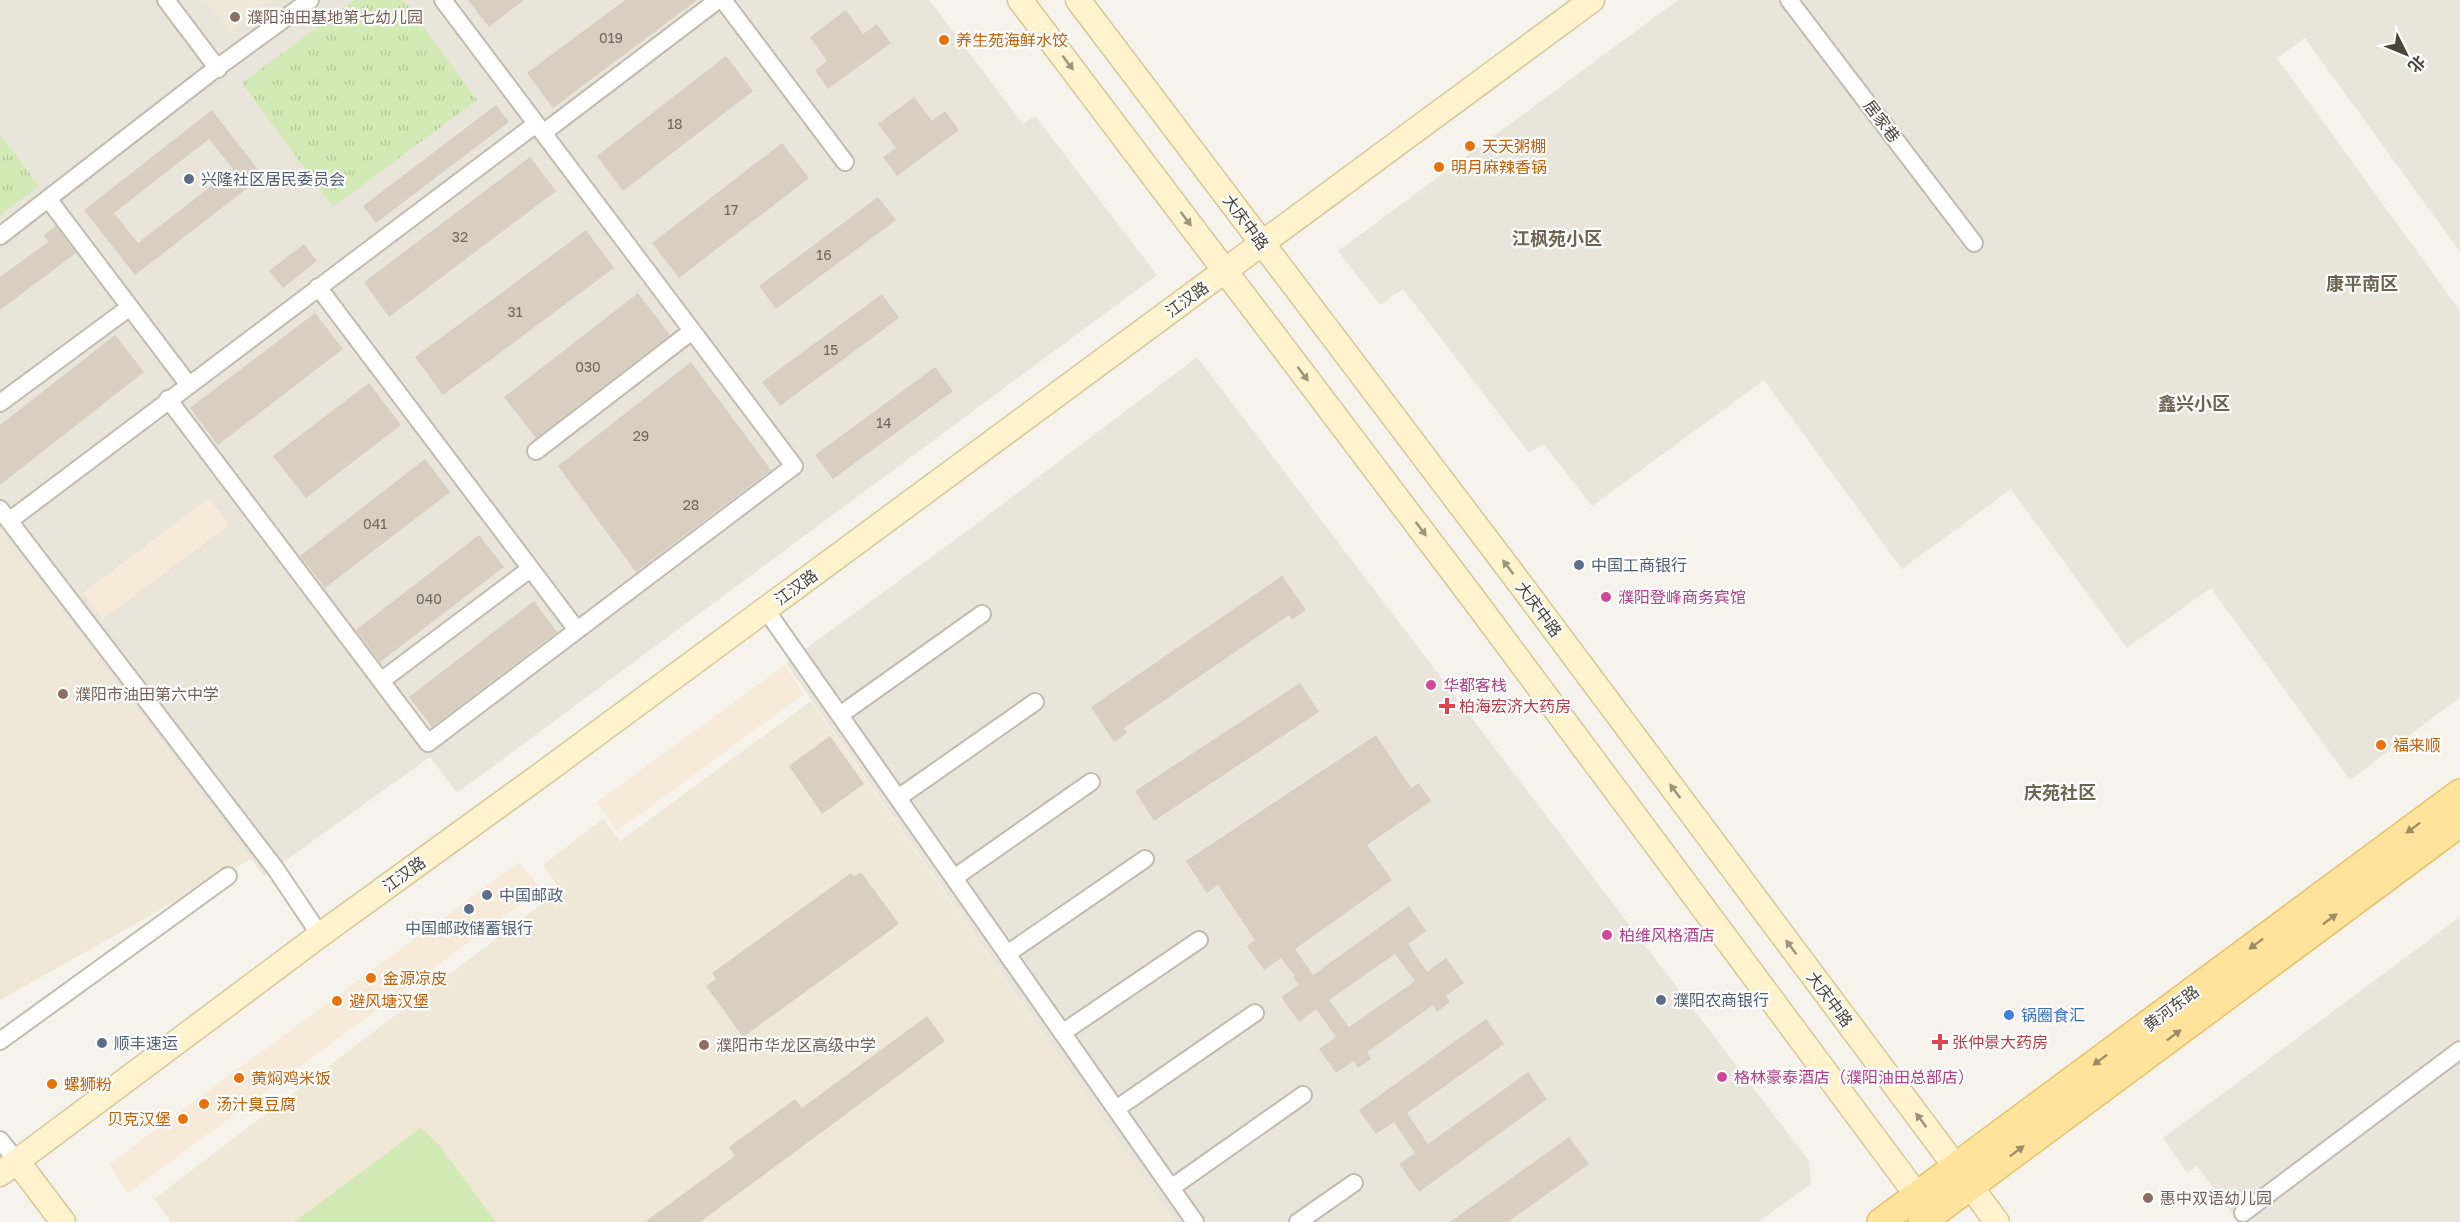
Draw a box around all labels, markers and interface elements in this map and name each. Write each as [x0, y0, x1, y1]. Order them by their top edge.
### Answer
place label: 濮阳油田基地第七幼儿园 [247, 7, 423, 27]
marker: 濮阳油田基地第七幼儿园 [228, 10, 242, 24]
north arrow [2376, 24, 2436, 84]
house number: 019 [599, 29, 623, 46]
place label: 养生苑海鲜水饺 [956, 30, 1068, 50]
marker: 养生苑海鲜水饺 [937, 33, 951, 47]
text: 北 [2404, 52, 2430, 77]
one-way arrow [1061, 56, 1073, 71]
street label: 居家巷 [1860, 96, 1904, 146]
house number: 18 [667, 115, 683, 132]
place label: 天天粥棚 [1482, 136, 1546, 156]
marker: 天天粥棚 [1463, 139, 1477, 153]
place label: 明月麻辣香锅 [1451, 157, 1547, 177]
marker: 明月麻辣香锅 [1432, 160, 1446, 174]
place label: 兴隆社区居民委员会 [201, 169, 345, 189]
marker: 兴隆社区居民委员会 [182, 172, 196, 186]
street label: 大庆中路 [1219, 190, 1273, 254]
house number: 17 [724, 201, 738, 218]
one-way arrow [1179, 211, 1191, 226]
district label: 江枫苑小区 [1512, 227, 1602, 249]
house number: 32 [452, 228, 468, 245]
house number: 16 [816, 246, 832, 263]
district label: 康平南区 [2326, 272, 2398, 294]
street label: 江汉路 [1162, 277, 1212, 321]
house number: 31 [508, 303, 523, 320]
house number: 15 [824, 341, 838, 358]
house number: 030 [575, 358, 601, 375]
one-way arrow [1297, 366, 1310, 382]
district label: 鑫兴小区 [2158, 392, 2230, 414]
house number: 14 [876, 414, 892, 431]
house number: 29 [633, 427, 649, 444]
house number: 28 [683, 496, 699, 513]
house number: 041 [363, 515, 387, 532]
one-way arrow [1415, 522, 1427, 537]
place label: 中国工商银行 [1591, 555, 1687, 575]
marker: 中国工商银行 [1572, 558, 1586, 572]
one-way arrow [1502, 560, 1514, 575]
street label: 江汉路 [771, 565, 821, 609]
street label: 大庆中路 [1512, 577, 1566, 641]
place label: 濮阳登峰商务宾馆 [1618, 587, 1746, 607]
house number: 040 [416, 590, 442, 607]
marker: 濮阳登峰商务宾馆 [1599, 590, 1613, 604]
place label: 华都客栈 [1443, 675, 1507, 695]
marker: 华都客栈 [1424, 678, 1438, 692]
place label: 濮阳市油田第六中学 [75, 684, 219, 704]
marker: 濮阳市油田第六中学 [56, 687, 70, 701]
place label: 柏海宏济大药房 [1459, 696, 1571, 716]
marker: 柏海宏济大药房 [1440, 699, 1454, 713]
place label: 福来顺 [2393, 735, 2441, 755]
marker: 福来顺 [2374, 738, 2388, 752]
district label: 庆苑社区 [2024, 781, 2096, 803]
one-way arrow [1669, 783, 1681, 798]
one-way arrow [2405, 822, 2421, 834]
street label: 江汉路 [379, 852, 429, 896]
place label: 中国邮政 [499, 885, 563, 905]
marker: 中国邮政 [480, 888, 494, 902]
marker: 中国邮政储蓄银行 [462, 902, 476, 916]
one-way arrow [2322, 913, 2338, 925]
place label: 中国邮政储蓄银行 [405, 918, 533, 938]
place label: 柏维风格酒店 [1619, 925, 1715, 945]
marker: 柏维风格酒店 [1600, 928, 1614, 942]
one-way arrow [2249, 938, 2265, 950]
one-way arrow [1785, 939, 1798, 955]
street label: 大庆中路 [1803, 967, 1857, 1031]
place label: 金源凉皮 [383, 968, 447, 988]
marker: 金源凉皮 [364, 971, 378, 985]
street label: 黄河东路 [2139, 981, 2203, 1035]
place label: 濮阳农商银行 [1673, 990, 1769, 1010]
place label: 避风塘汉堡 [349, 991, 429, 1011]
marker: 濮阳农商银行 [1654, 993, 1668, 1007]
marker: 避风塘汉堡 [330, 994, 344, 1008]
place label: 锅圈食汇 [2021, 1005, 2085, 1025]
marker: 锅圈食汇 [2002, 1008, 2016, 1022]
one-way arrow [2166, 1030, 2181, 1042]
place label: 张仲景大药房 [1952, 1032, 2048, 1052]
place label: 顺丰速运 [114, 1033, 178, 1053]
place label: 濮阳市华龙区高级中学 [716, 1035, 876, 1055]
marker: 张仲景大药房 [1933, 1035, 1947, 1049]
marker: 顺丰速运 [95, 1036, 109, 1050]
marker: 濮阳市华龙区高级中学 [697, 1038, 711, 1052]
one-way arrow [2092, 1054, 2108, 1066]
place label: 格林豪泰酒店（濮阳油田总部店） [1734, 1067, 1974, 1087]
place label: 黄焖鸡米饭 [251, 1068, 331, 1088]
marker: 格林豪泰酒店（濮阳油田总部店） [1715, 1070, 1729, 1084]
marker: 黄焖鸡米饭 [232, 1071, 246, 1085]
place label: 螺狮粉 [64, 1074, 112, 1094]
marker: 螺狮粉 [45, 1077, 59, 1091]
place label: 汤汁臭豆腐 [216, 1094, 296, 1114]
marker: 汤汁臭豆腐 [197, 1097, 211, 1111]
place label: 贝克汉堡 [107, 1109, 171, 1129]
marker: 贝克汉堡 [176, 1112, 190, 1126]
one-way arrow [1914, 1112, 1927, 1128]
one-way arrow [2009, 1145, 2025, 1158]
place label: 惠中双语幼儿园 [2160, 1188, 2272, 1208]
marker: 惠中双语幼儿园 [2141, 1191, 2155, 1205]

